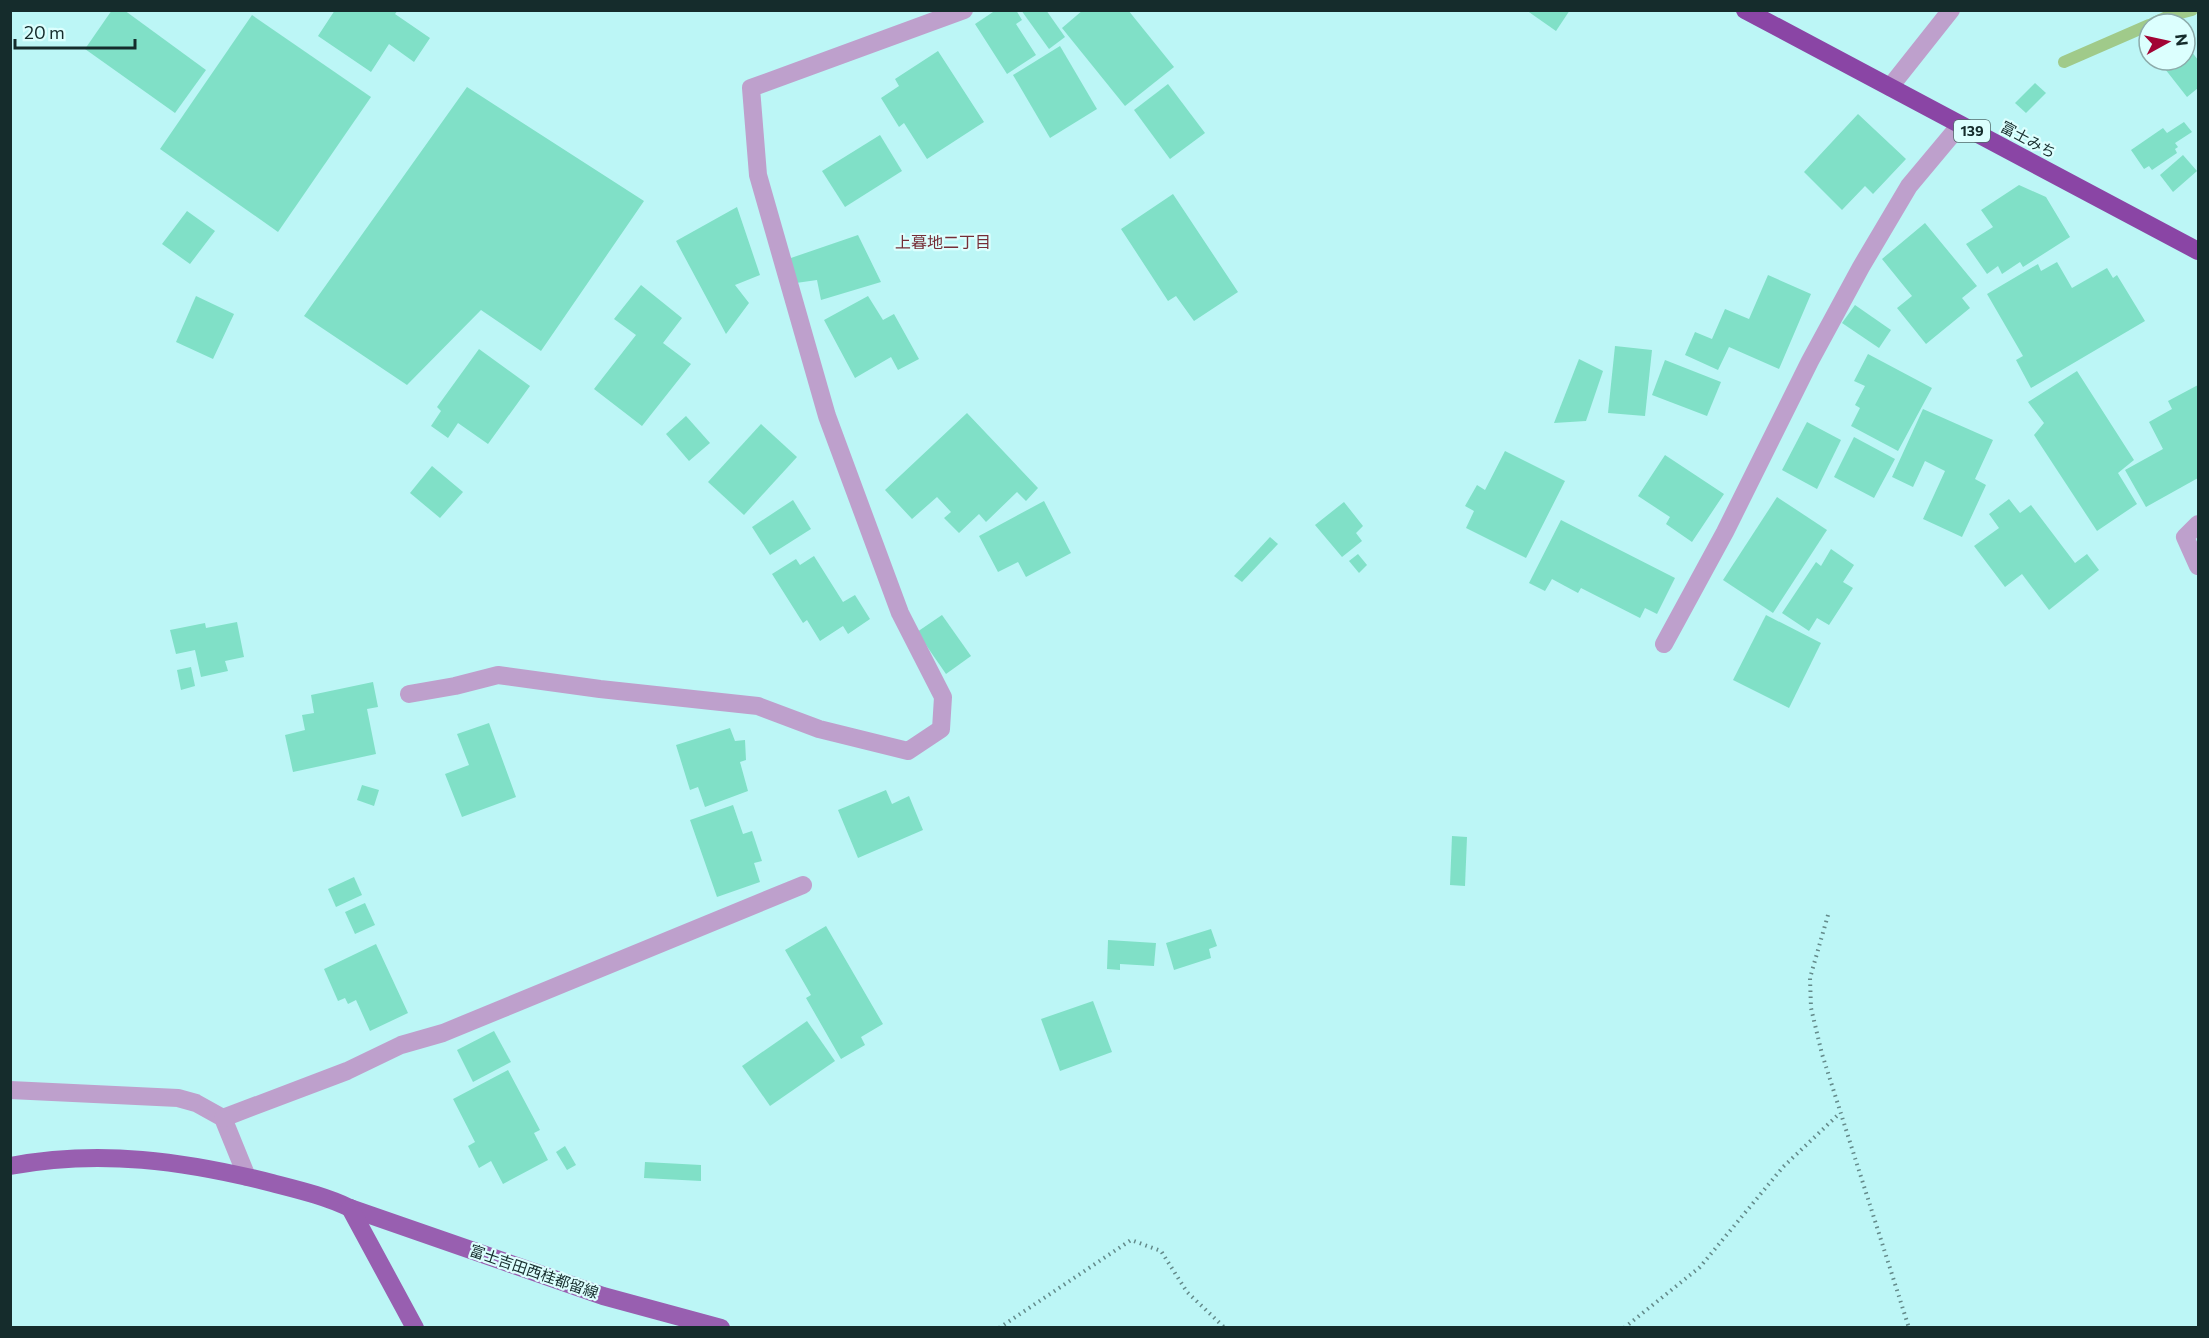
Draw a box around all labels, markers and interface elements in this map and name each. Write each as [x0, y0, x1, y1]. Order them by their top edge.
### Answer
scale bar [15, 12, 135, 50]
north arrow [2137, 12, 2197, 72]
text: 20 m [24, 21, 65, 43]
text: N [2172, 33, 2193, 47]
street label: 富士みち [1998, 117, 2059, 161]
road number: 139 [1954, 120, 1990, 142]
district label: 上暮地二丁目 [895, 232, 991, 251]
street label: 富士吉田西桂都留線 [468, 1241, 601, 1302]

